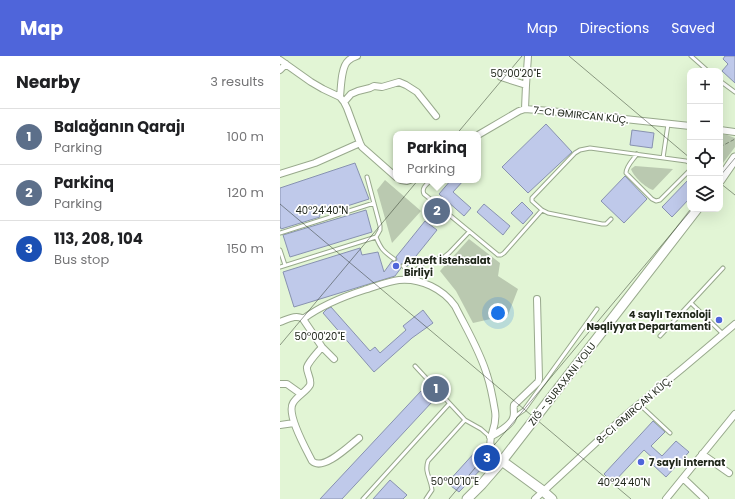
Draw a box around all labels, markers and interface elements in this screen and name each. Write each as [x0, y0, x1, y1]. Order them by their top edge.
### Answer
text: Map [20, 15, 63, 42]
text: Map [527, 18, 558, 38]
text: Directions [580, 18, 649, 38]
text: Saved [671, 18, 715, 38]
text: 50°00'20"E [491, 66, 541, 81]
map controls [687, 68, 723, 212]
button: + [687, 68, 723, 104]
text: Nearby [16, 70, 80, 94]
text: 3 results [210, 72, 264, 91]
street label: 7-CI ƏMIRCAN KÜÇ. [533, 103, 629, 127]
button: − [687, 104, 723, 140]
text: Balağanın Qarajı [54, 116, 185, 137]
text: 1 [27, 127, 31, 146]
text: 100 m [227, 127, 264, 146]
popup [393, 131, 481, 183]
text: Parkinq [407, 137, 467, 158]
text: Parking [54, 138, 102, 157]
button: locate [687, 140, 723, 176]
text: Parking [407, 159, 455, 178]
text: Parkinq [54, 172, 114, 193]
button: layers [687, 176, 723, 212]
text: 2 [25, 183, 33, 202]
text: 120 m [227, 183, 264, 202]
text: Parking [54, 194, 102, 213]
pin: 2 [424, 196, 450, 226]
text: 40°24'40"N [296, 203, 348, 218]
text: 113, 208, 104 [54, 228, 143, 249]
text: 3 [25, 239, 33, 258]
text: 150 m [227, 239, 264, 258]
text: Bus stop [54, 250, 109, 269]
place label: Azneft İstehsalat Birliyi [404, 253, 491, 280]
marker: Azneft İstehsalat Birliyi [391, 261, 401, 271]
your location [488, 303, 508, 323]
place label: 4 saylı Texnoloji Nəqliyyat Departamenti [586, 307, 711, 334]
marker: 4 saylı Texnoloji Nəqliyyat Departamenti [714, 315, 724, 325]
text: 50°00'20"E [295, 329, 345, 344]
street label: ZIĞ - SURAXANI YOLU [525, 339, 599, 429]
street label: 8-CI ƏMIRCAN KÜÇ. [593, 373, 675, 447]
pin: 1 [423, 374, 449, 404]
pin: 3 [474, 443, 500, 473]
place label: 7 saylı İnternat [649, 455, 725, 470]
marker: 7 saylı İnternat [636, 457, 646, 467]
text: 50°00'10"E [431, 474, 479, 489]
text: 40°24'40"N [598, 475, 650, 490]

